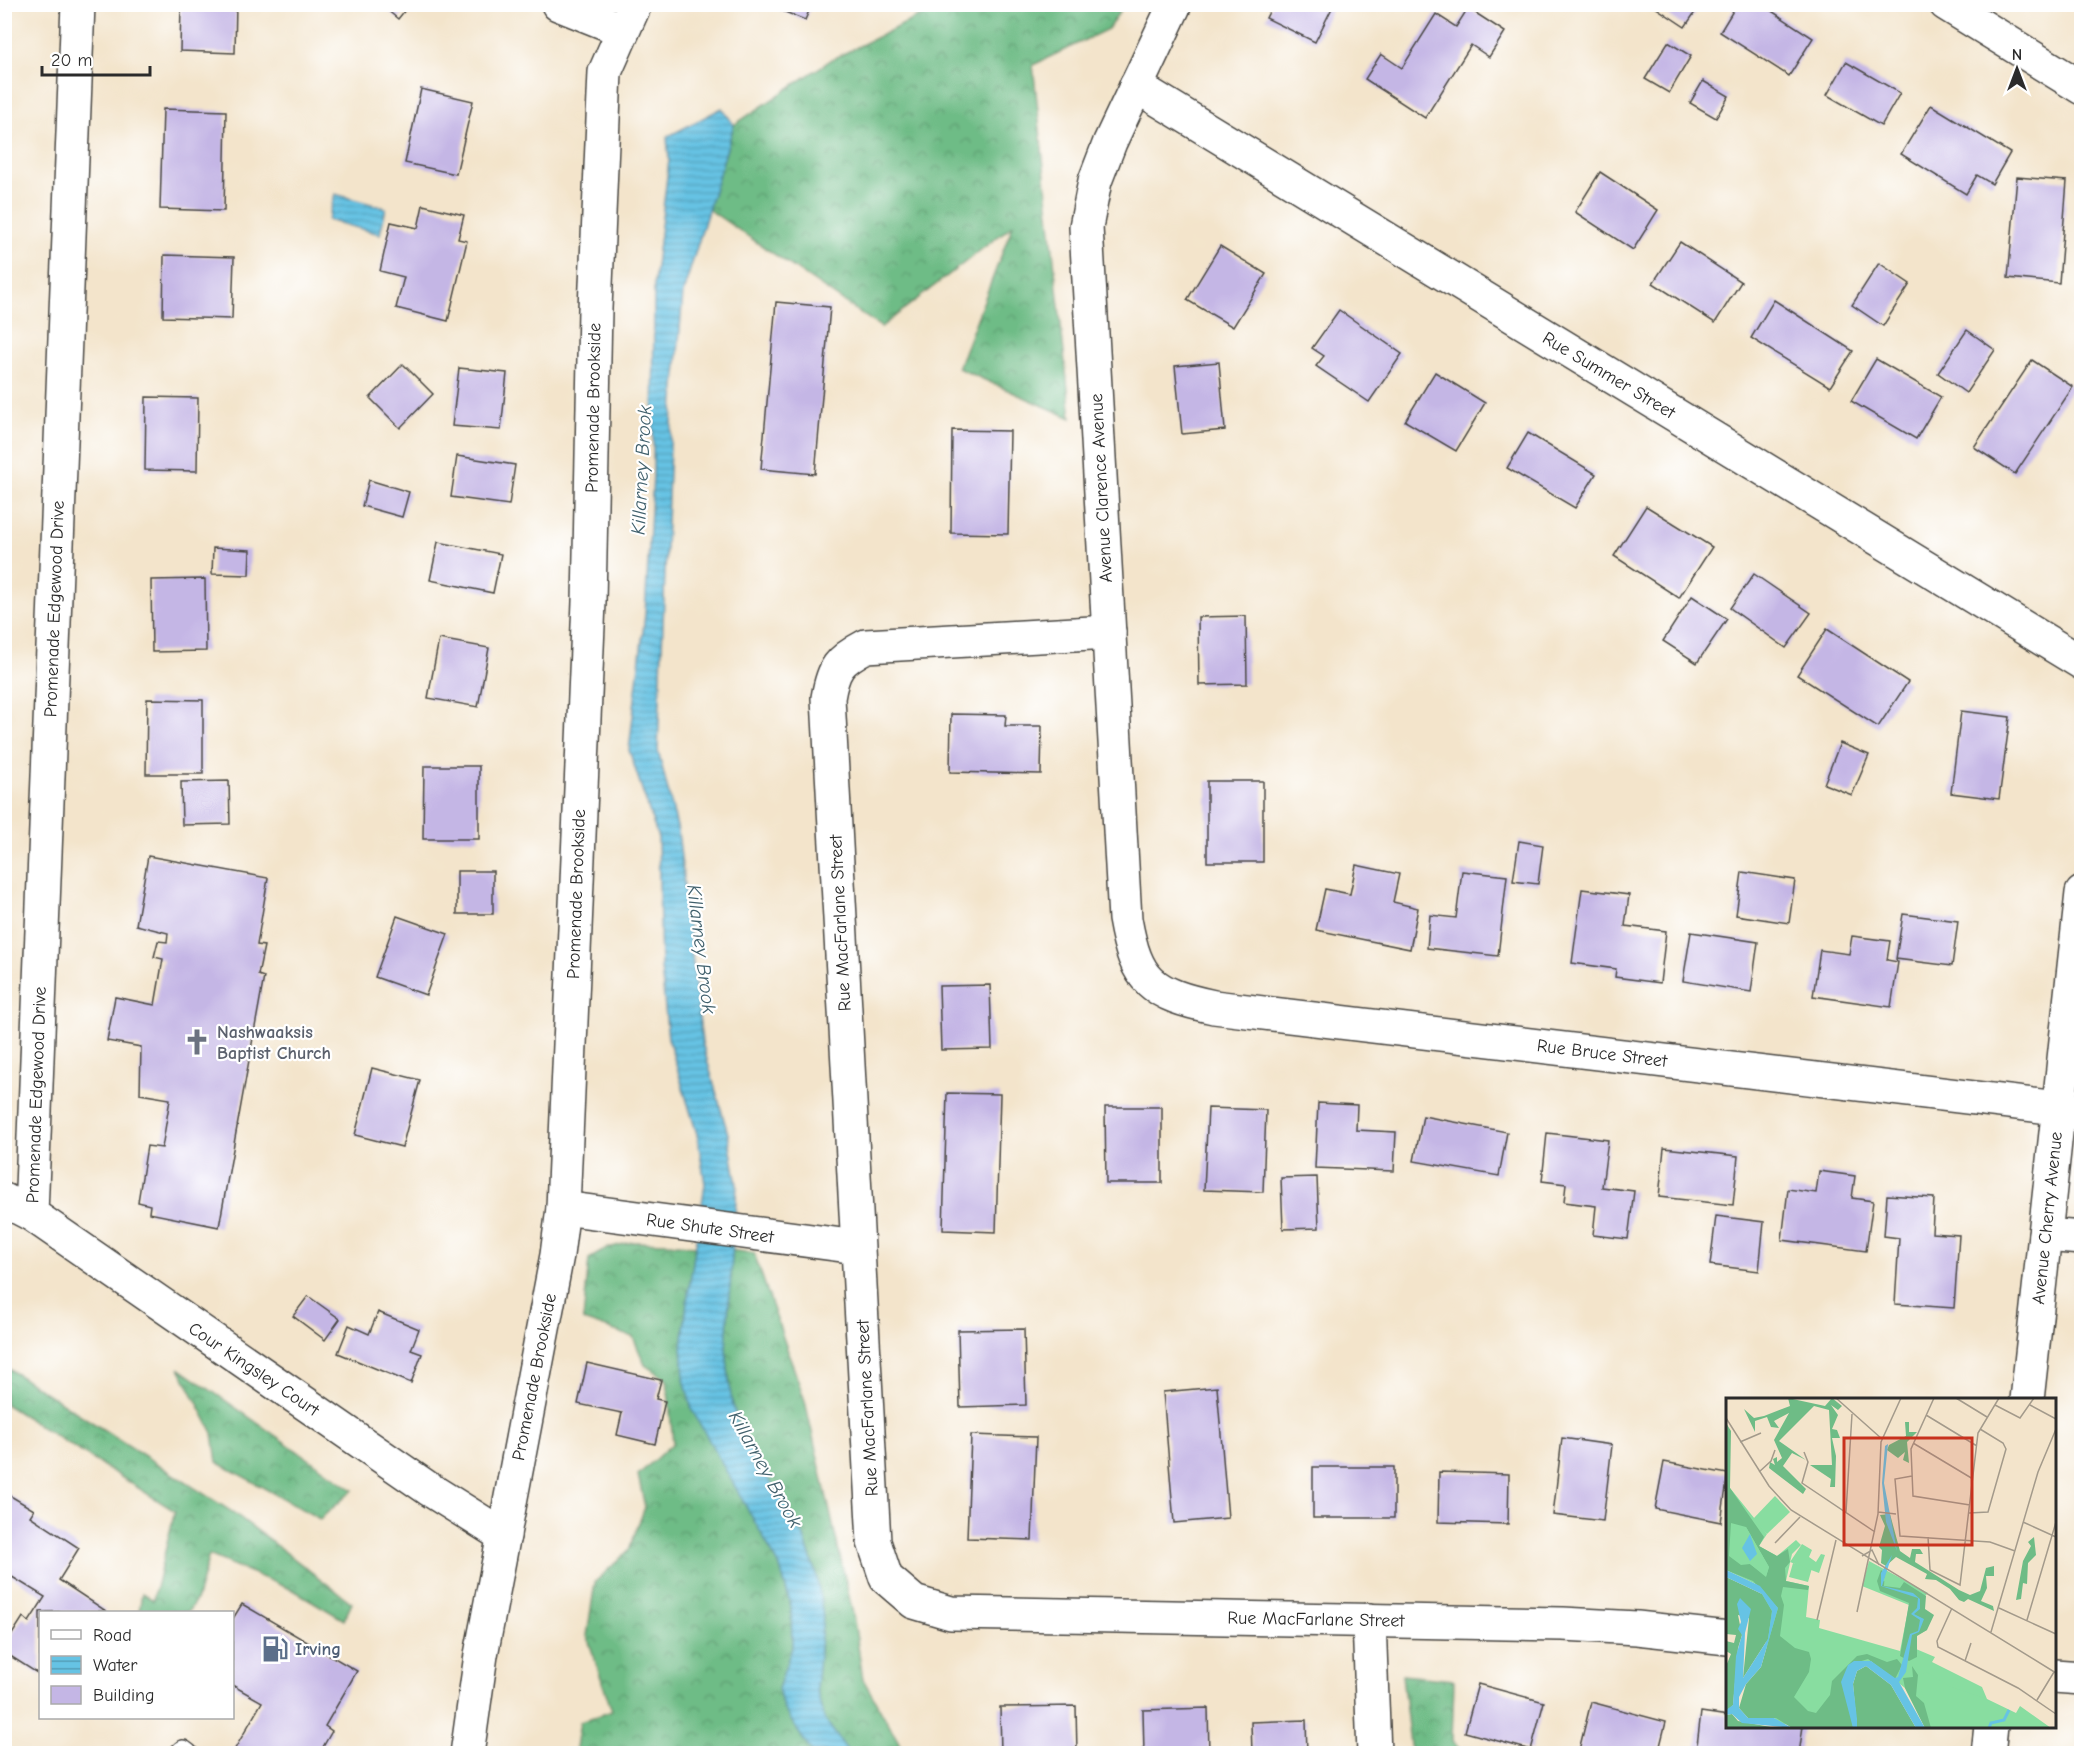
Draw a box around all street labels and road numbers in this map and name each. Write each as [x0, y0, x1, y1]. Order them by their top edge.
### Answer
street label: Promenade Brookside [582, 323, 605, 493]
street label: Rue Summer Street [1539, 328, 1680, 424]
street label: Avenue Clarence Avenue [1086, 393, 1117, 583]
street label: Promenade Edgewood Drive [40, 500, 69, 718]
street label: Promenade Brookside [563, 809, 590, 979]
street label: Rue MacFarlane Street [825, 833, 856, 1012]
street label: Promenade Edgewood Drive [22, 986, 51, 1204]
street label: Rue Bruce Street [1536, 1035, 1669, 1072]
street label: Avenue Cherry Avenue [2028, 1131, 2067, 1306]
street label: Rue Shute Street [645, 1209, 776, 1248]
street label: Promenade Brookside [508, 1292, 561, 1463]
street label: Cour Kingsley Court [184, 1318, 324, 1421]
street label: Rue MacFarlane Street [852, 1318, 883, 1497]
street label: Rue MacFarlane Street [1227, 1607, 1406, 1632]

